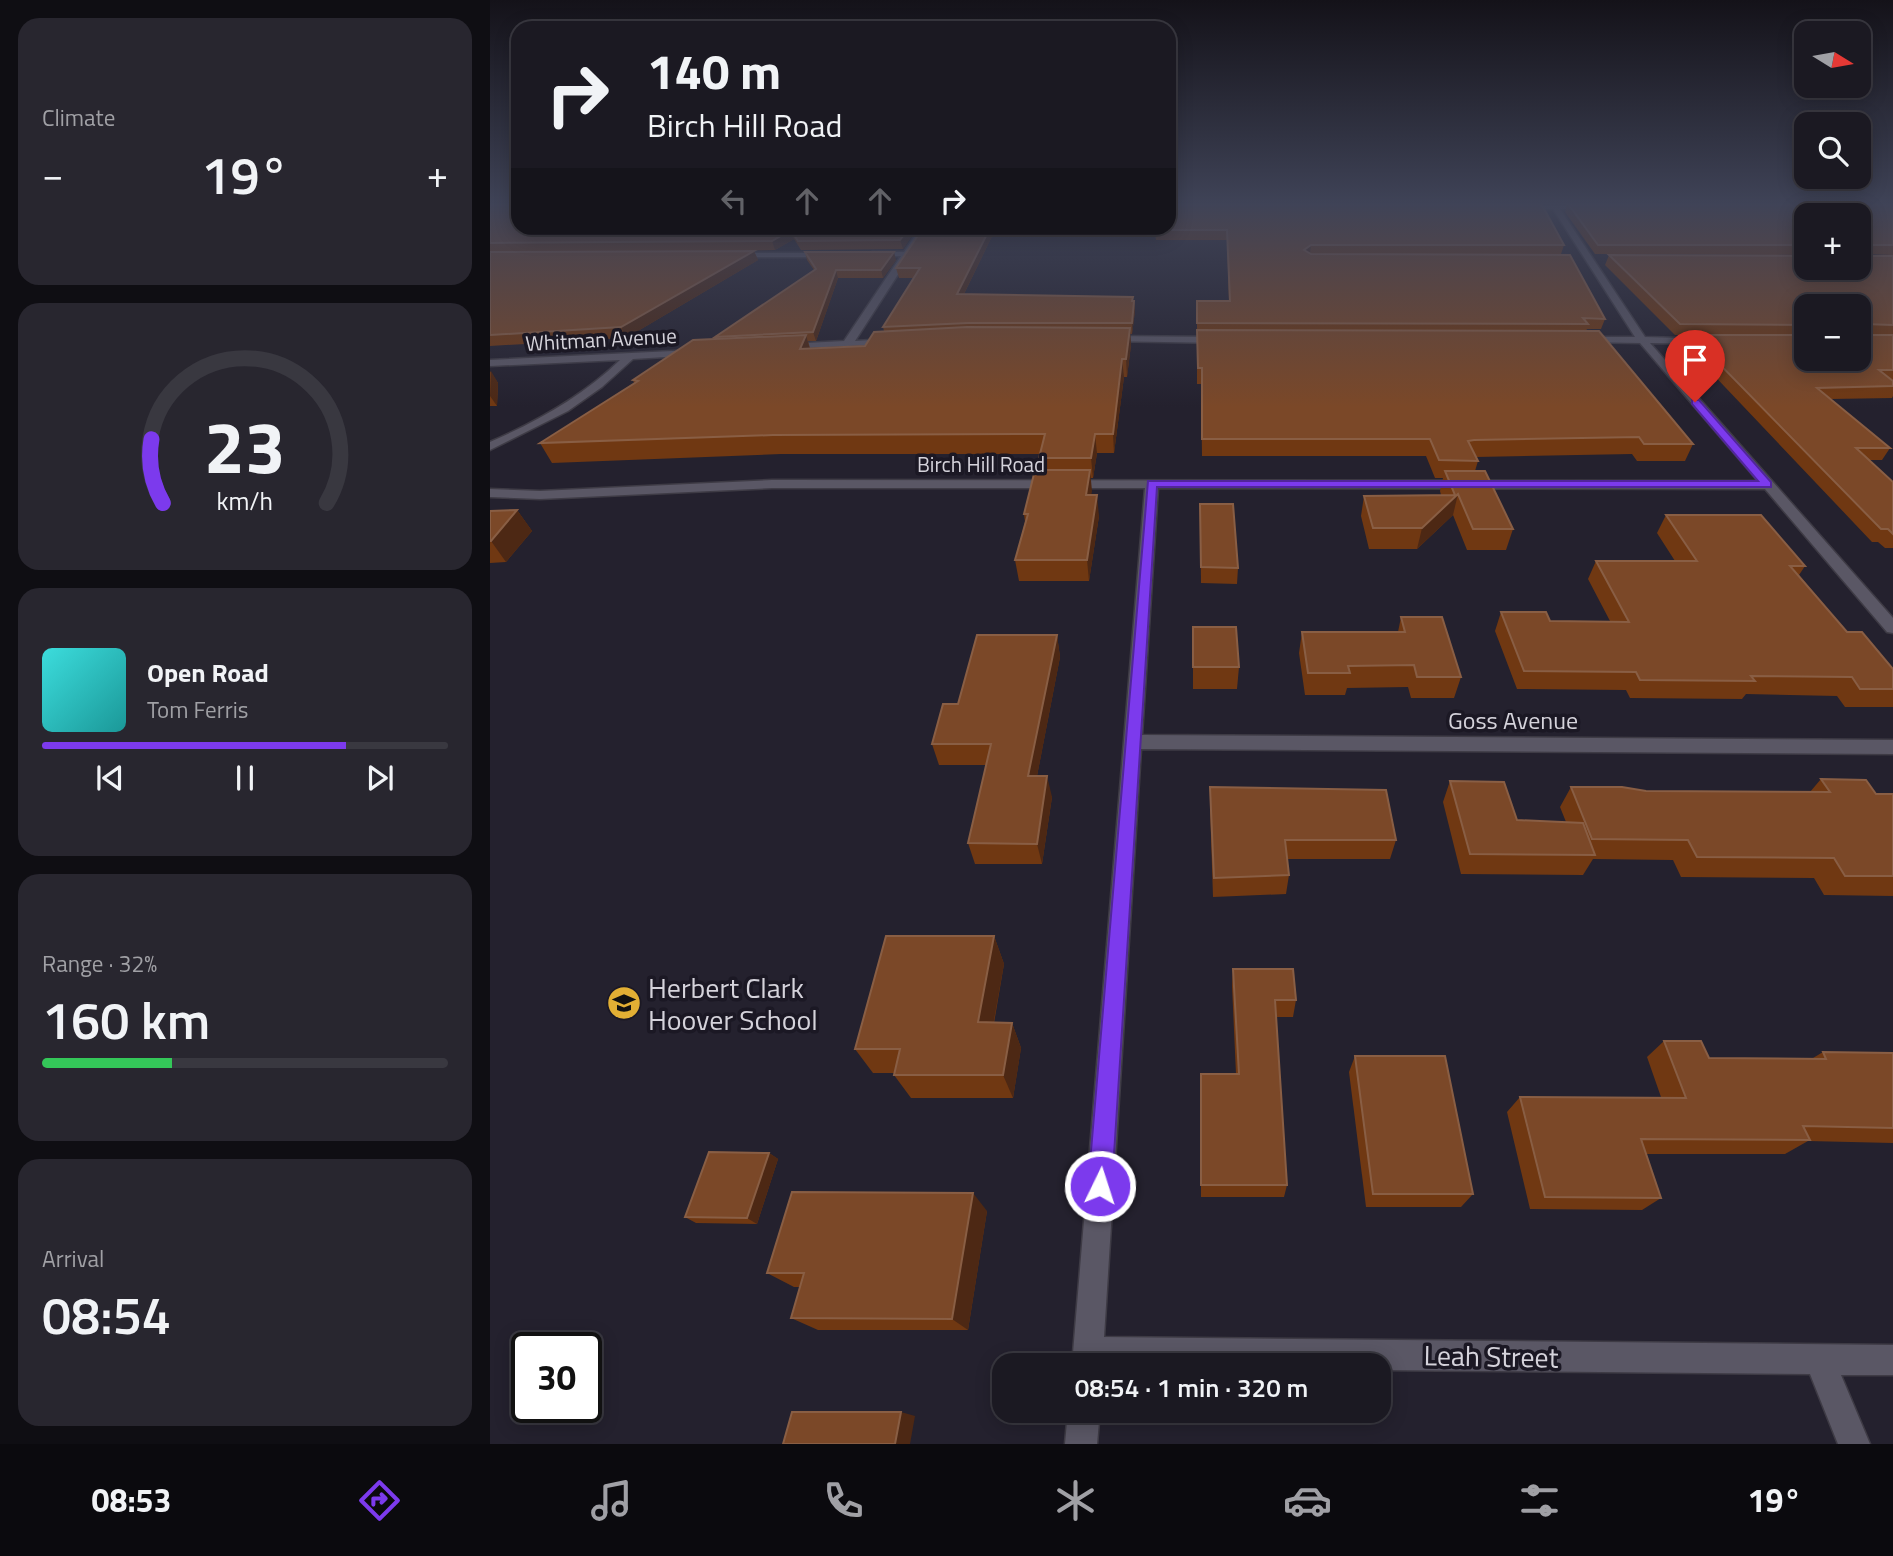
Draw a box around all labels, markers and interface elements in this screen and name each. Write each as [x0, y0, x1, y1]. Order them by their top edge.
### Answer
north arrow [1794, 21, 1871, 98]
map controls [1794, 21, 1871, 371]
text: 140 m [647, 33, 781, 108]
icon: right [532, 49, 623, 140]
text: Climate [42, 100, 115, 135]
text: Birch Hill Road [647, 101, 842, 149]
button: search [1794, 112, 1871, 189]
text: 19° [201, 135, 289, 214]
text: − [42, 145, 63, 203]
text: + [427, 145, 448, 203]
icon: left [715, 182, 753, 220]
icon: ahead [788, 182, 826, 220]
icon: ahead [861, 182, 899, 220]
icon: right [934, 182, 972, 220]
button: + [1794, 203, 1871, 280]
button: − [1794, 294, 1871, 371]
street label: Whitman Avenue [525, 319, 677, 359]
pin [1665, 330, 1725, 402]
icon: arrive [1676, 341, 1714, 379]
text: 23 [204, 391, 286, 501]
street label: Birch Hill Road [917, 448, 1045, 480]
text: km/h [217, 482, 273, 520]
text: Open Road [147, 653, 269, 692]
text: Tom Ferris [147, 692, 248, 727]
street label: Goss Avenue [1448, 702, 1578, 738]
icon: previous [91, 759, 129, 797]
icon: pause [226, 759, 264, 797]
icon: next [361, 759, 399, 797]
text: Range · 32% [42, 946, 157, 981]
place label: Herbert Clark Hoover School [648, 966, 818, 1041]
text: 160 km [42, 980, 210, 1059]
school or university icon: Herbert Clark Hoover School [605, 984, 643, 1022]
position arrow [1063, 1149, 1137, 1223]
text: Arrival [42, 1241, 104, 1276]
text: 08:54 [42, 1275, 171, 1354]
speed limit sign: 30 [511, 1332, 602, 1423]
street label: Leah Street [1423, 1333, 1559, 1379]
text: 08:54 · 1 min · 320 m [1075, 1368, 1308, 1407]
text: 08:53 [92, 1476, 171, 1524]
icon: directions [355, 1476, 404, 1525]
icon: music [587, 1476, 636, 1525]
icon: phone [819, 1476, 868, 1525]
icon: climate [1051, 1476, 1100, 1525]
icon: car [1283, 1476, 1332, 1525]
icon: filters [1515, 1476, 1564, 1525]
text: 19° [1748, 1476, 1801, 1524]

